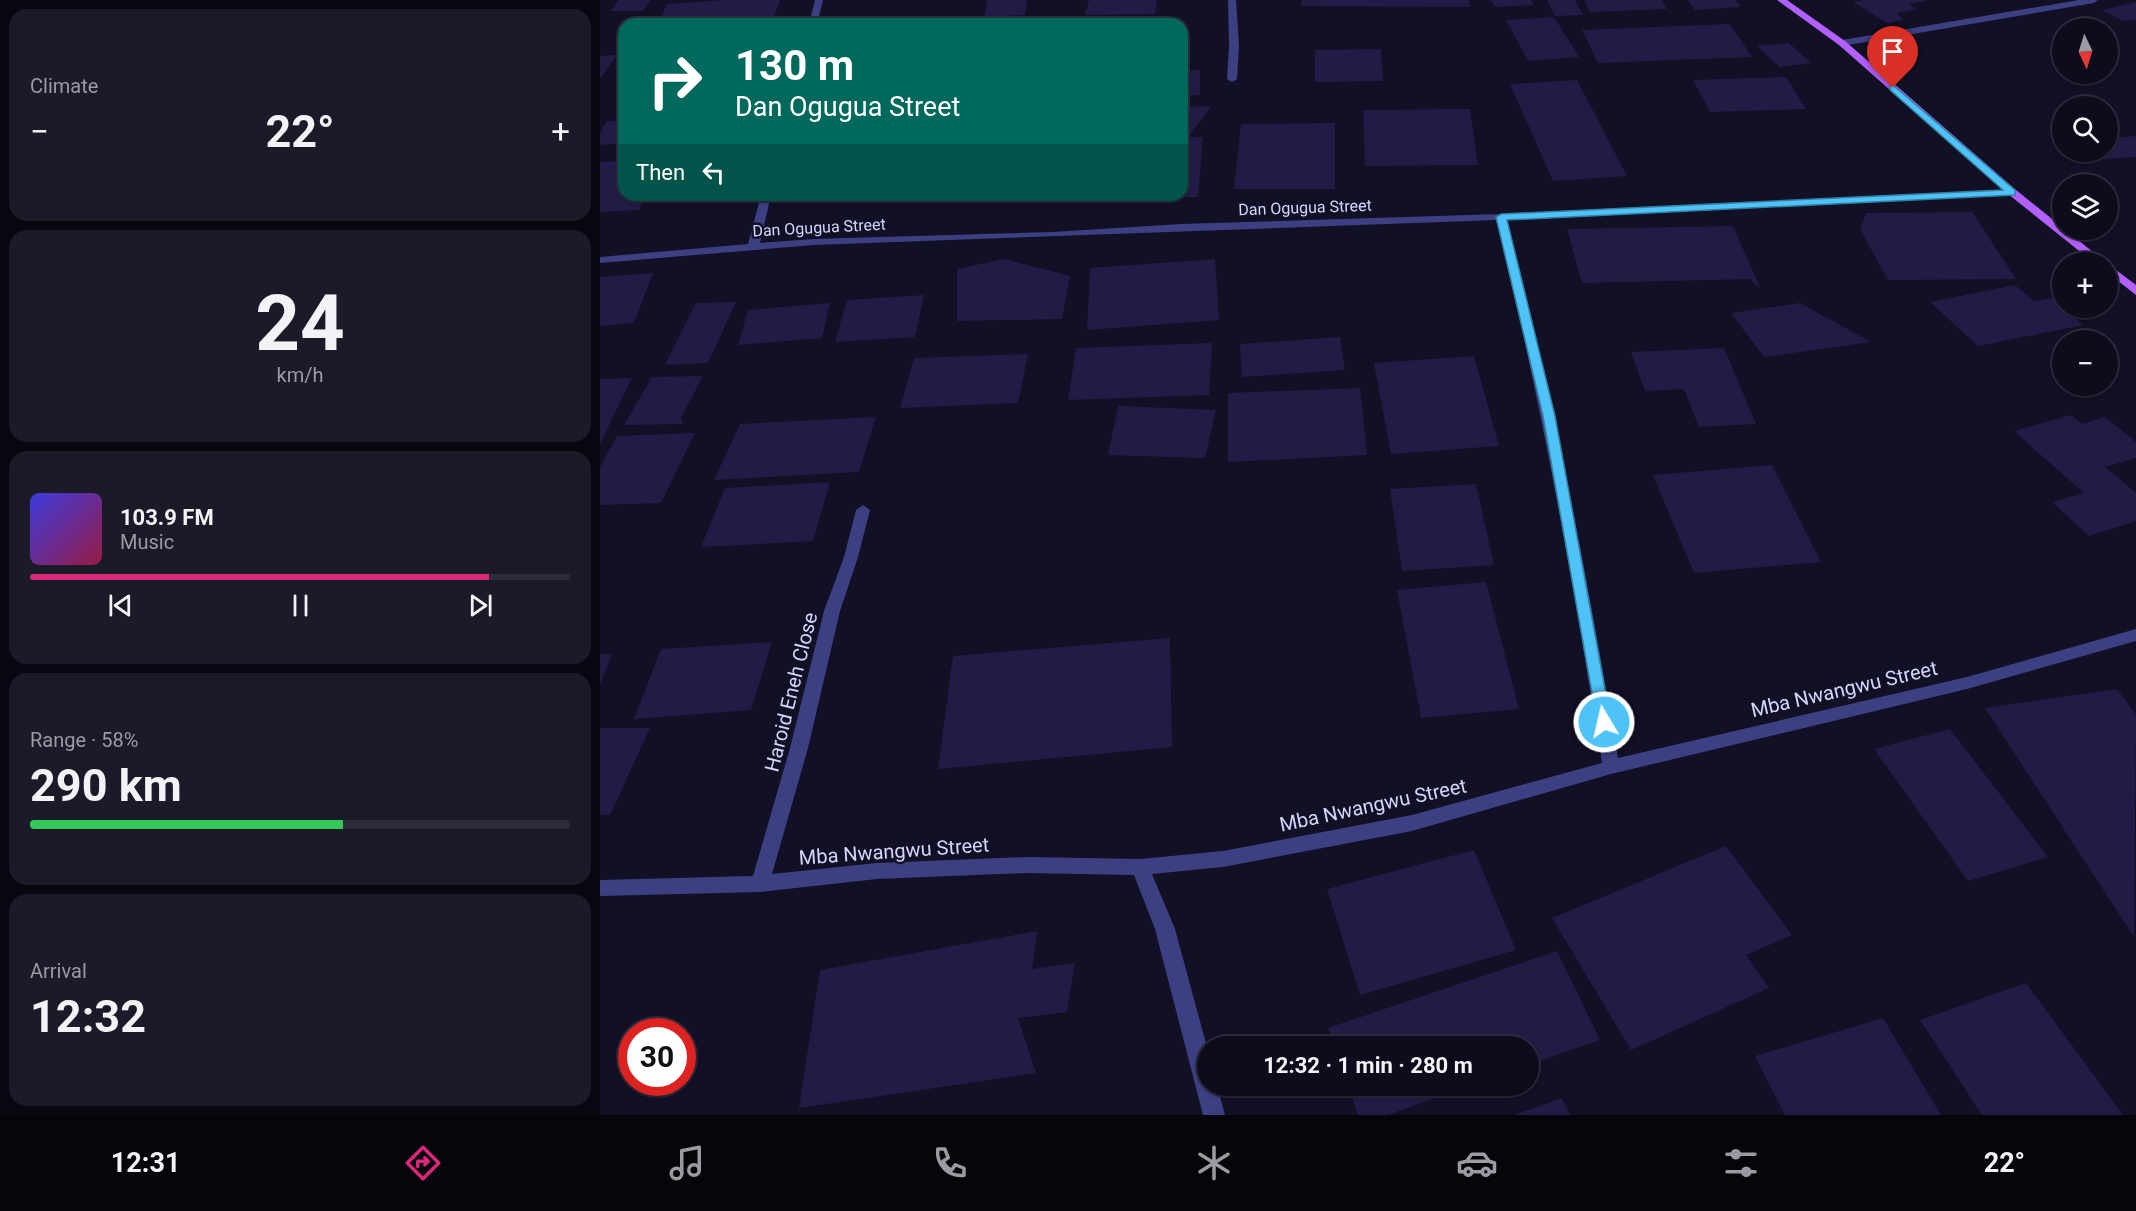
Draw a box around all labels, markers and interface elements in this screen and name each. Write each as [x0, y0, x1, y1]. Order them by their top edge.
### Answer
north arrow [2052, 18, 2118, 84]
map controls [2052, 18, 2118, 396]
pin [1867, 26, 1918, 88]
icon: arrive [1876, 35, 1909, 68]
text: 130 m [735, 41, 854, 90]
icon: right [636, 42, 714, 120]
text: Climate [30, 74, 98, 98]
text: Dan Ogugua Street [735, 91, 960, 123]
button: search [2052, 96, 2118, 162]
text: 22° [265, 105, 335, 158]
text: − [30, 112, 49, 151]
text: + [551, 112, 570, 151]
icon: left [697, 156, 730, 189]
text: Then [636, 160, 685, 185]
button: layers [2052, 174, 2118, 240]
street label: Dan Ogugua Street [1238, 196, 1372, 219]
street label: Dan Ogugua Street [752, 215, 886, 240]
button: + [2052, 252, 2118, 318]
text: 24 [255, 278, 345, 369]
button: − [2052, 330, 2118, 396]
text: km/h [277, 363, 323, 387]
text: 103.9 FM [120, 505, 214, 530]
text: Music [120, 530, 174, 554]
icon: previous [104, 589, 137, 622]
icon: pause [284, 589, 317, 622]
icon: next [464, 589, 497, 622]
street label: Haroid Eneh Close [760, 610, 822, 774]
street label: Mba Nwangwu Street [1748, 656, 1940, 722]
position arrow [1572, 690, 1636, 754]
text: Range · 58% [30, 728, 138, 752]
text: 290 km [30, 759, 182, 812]
street label: Mba Nwangwu Street [1277, 773, 1469, 837]
street label: Mba Nwangwu Street [798, 832, 990, 870]
text: Arrival [30, 959, 87, 983]
text: 12:32 [30, 990, 146, 1043]
speed limit sign: 30 [618, 1018, 696, 1096]
text: 12:32 · 1 min · 280 m [1263, 1053, 1473, 1078]
icon: directions [402, 1142, 444, 1184]
icon: music [666, 1142, 708, 1184]
icon: phone [929, 1142, 971, 1184]
icon: climate [1193, 1142, 1235, 1184]
icon: car [1456, 1142, 1498, 1184]
icon: filters [1720, 1142, 1762, 1184]
text: 12:31 [111, 1147, 180, 1179]
text: 22° [1984, 1147, 2025, 1179]

